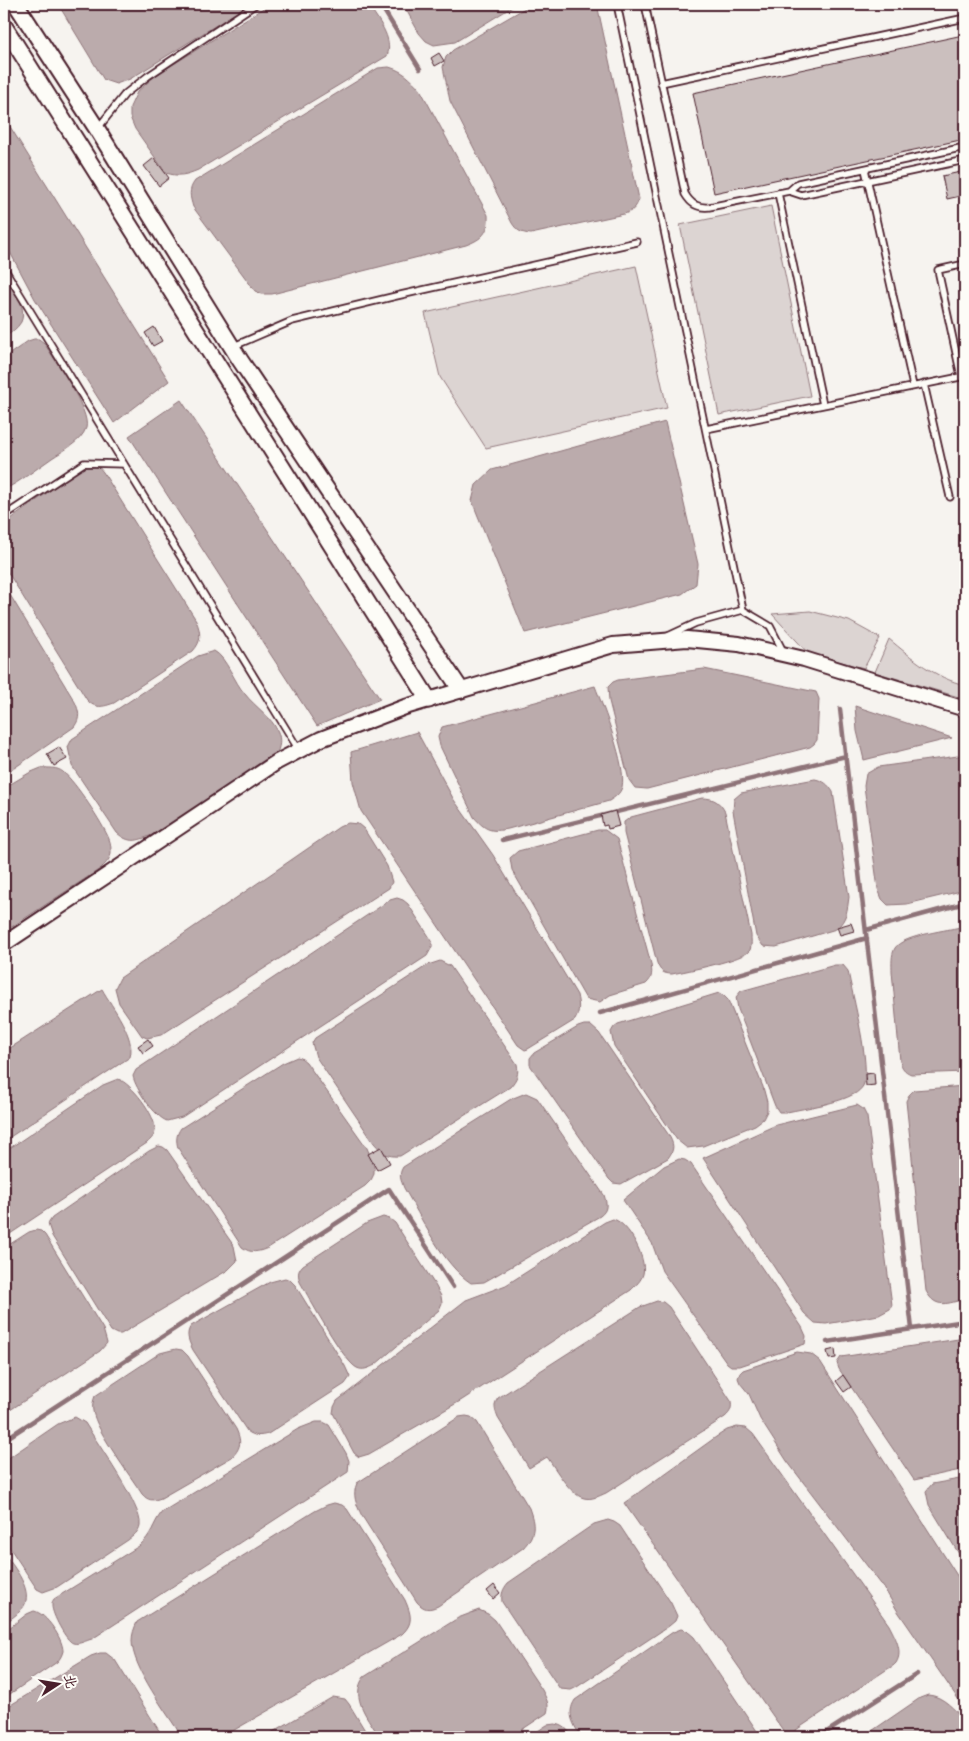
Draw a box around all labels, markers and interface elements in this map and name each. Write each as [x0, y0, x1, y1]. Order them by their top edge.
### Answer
north arrow [32, 1658, 82, 1708]
text: 北 [60, 1673, 80, 1690]

